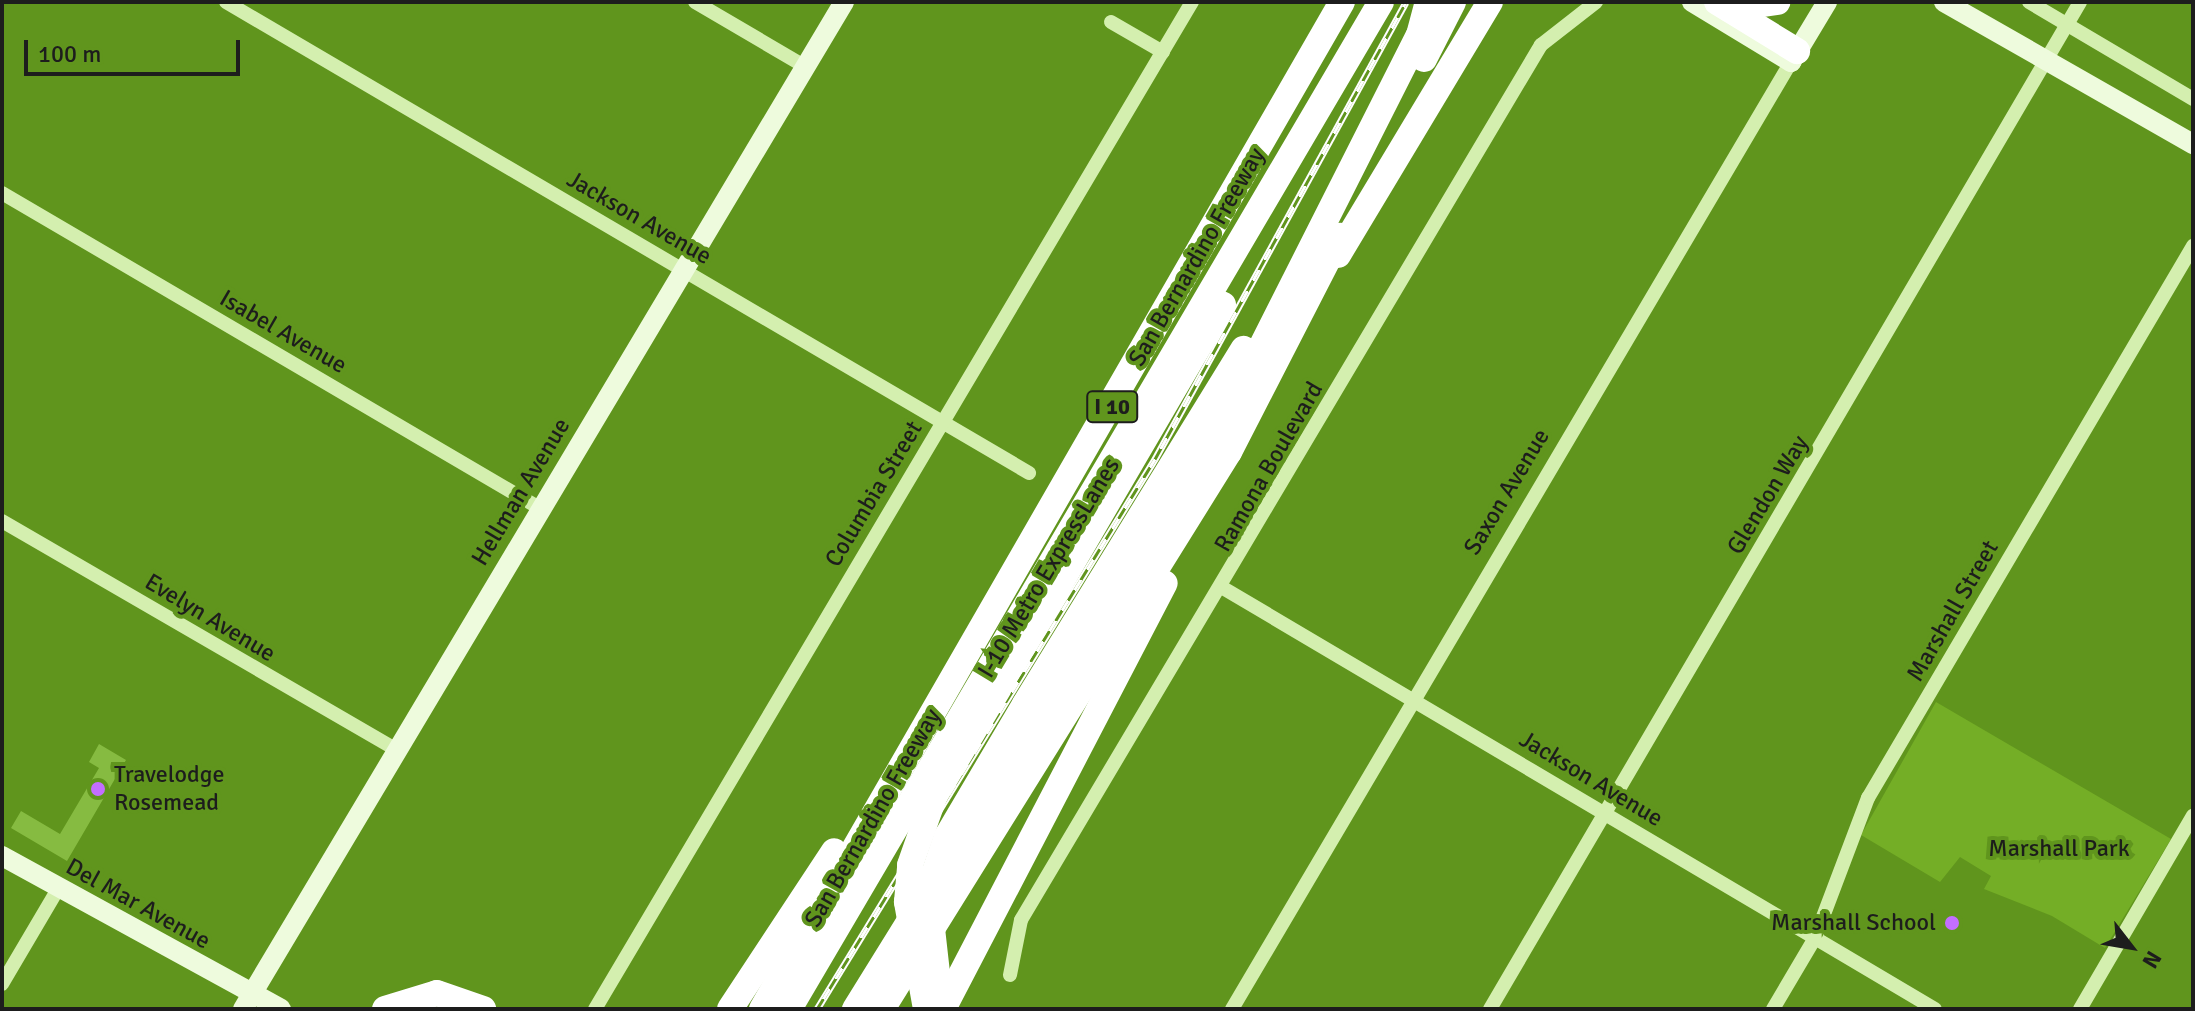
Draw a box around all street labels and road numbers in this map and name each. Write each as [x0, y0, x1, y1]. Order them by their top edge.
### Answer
street label: San Bernardino Freeway [1123, 143, 1271, 371]
street label: Jackson Avenue [562, 165, 716, 271]
street label: Isabel Avenue [214, 284, 352, 380]
street label: Ramona Boulevard [1209, 377, 1329, 557]
road number: I 10 [1086, 389, 1138, 425]
street label: Hellman Avenue [466, 413, 576, 571]
street label: Columbia Street [819, 416, 929, 572]
street label: Saxon Avenue [1458, 424, 1556, 560]
street label: Glendon Way [1721, 430, 1815, 560]
street label: I-10 Metro ExpressLanes [972, 453, 1126, 683]
street label: Marshall Street [1901, 535, 2005, 687]
street label: Evelyn Avenue [139, 568, 281, 668]
street label: San Bernardino Freeway [799, 704, 947, 932]
street label: Jackson Avenue [1514, 725, 1668, 833]
street label: Del Mar Avenue [61, 852, 215, 956]

